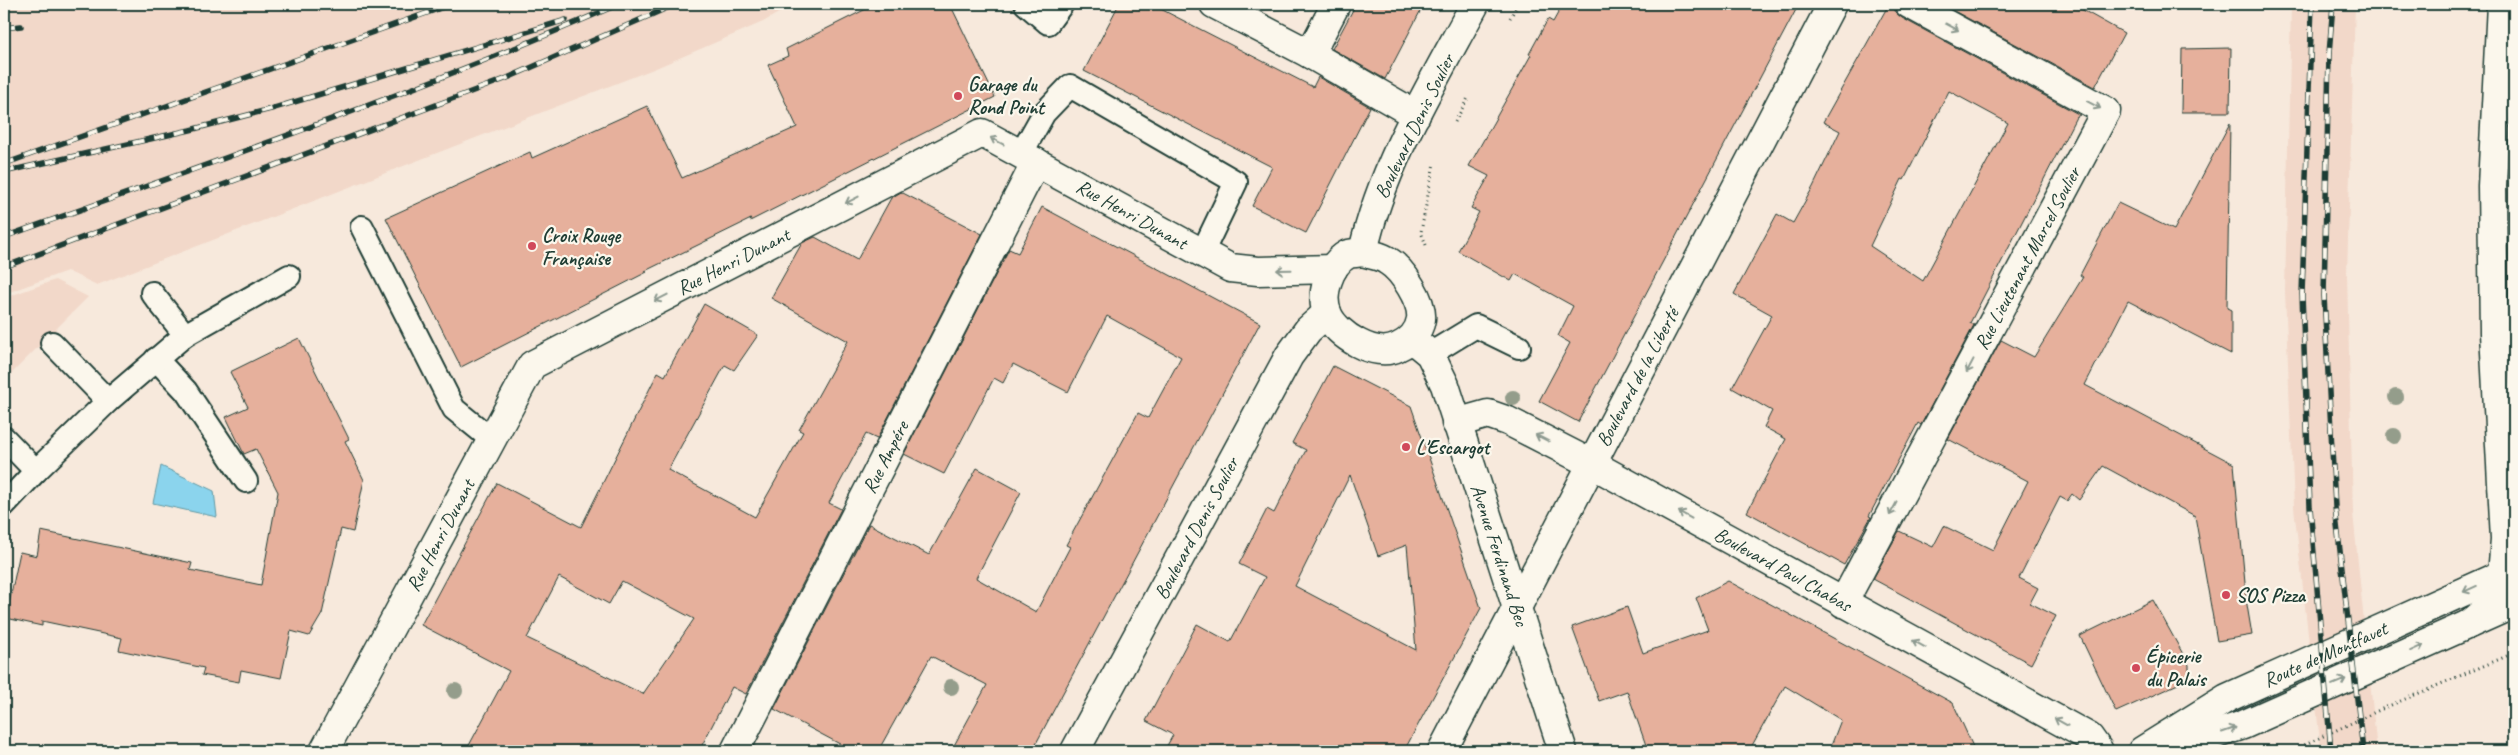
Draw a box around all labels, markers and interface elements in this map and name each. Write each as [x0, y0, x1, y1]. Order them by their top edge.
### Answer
one-way arrow [1944, 22, 1959, 32]
street label: Boulevard Denis Soulier [1369, 48, 1461, 202]
place label: Garage du Rond Point [968, 72, 1046, 120]
marker: Garage du Rond Point [952, 90, 964, 102]
one-way arrow [2087, 100, 2101, 110]
one-way arrow [989, 136, 1004, 146]
street label: Rue Lieutenant Marcel Soulier [1969, 161, 2087, 354]
street label: Rue Henri Dunant [1072, 174, 1194, 256]
one-way arrow [845, 195, 860, 205]
street label: Rue Henri Dunant [673, 221, 796, 301]
place label: Croix Rouge Française [542, 223, 621, 271]
marker: Croix Rouge Française [526, 240, 538, 252]
one-way arrow [1276, 265, 1292, 275]
one-way arrow [654, 293, 669, 303]
street label: Boulevard de la Liberté [1590, 300, 1686, 451]
one-way arrow [1964, 358, 1974, 373]
street label: Rue Ampére [857, 416, 915, 498]
one-way arrow [1534, 433, 1549, 443]
place label: L'Escargot [1416, 435, 1491, 460]
marker: L'Escargot [1400, 441, 1412, 453]
street label: Boulevard Denis Soulier [1148, 451, 1245, 604]
street label: Rue Henri Dunant [400, 473, 482, 596]
street label: Avenue Ferdinand Bec [1465, 481, 1535, 630]
one-way arrow [1888, 502, 1898, 517]
one-way arrow [1677, 510, 1692, 520]
street label: Boulevard Paul Chabas [1710, 521, 1858, 618]
place label: SOS Pizza [2236, 583, 2307, 608]
one-way arrow [2463, 585, 2478, 595]
marker: SOS Pizza [2220, 589, 2232, 601]
street label: Route de Montfavet [2259, 615, 2393, 693]
one-way arrow [1912, 639, 1927, 648]
one-way arrow [2409, 642, 2424, 652]
place label: Épicerie du Palais [2146, 644, 2208, 692]
marker: Épicerie du Palais [2130, 662, 2142, 674]
one-way arrow [2331, 677, 2346, 686]
one-way arrow [2054, 717, 2069, 727]
one-way arrow [2221, 725, 2236, 734]

